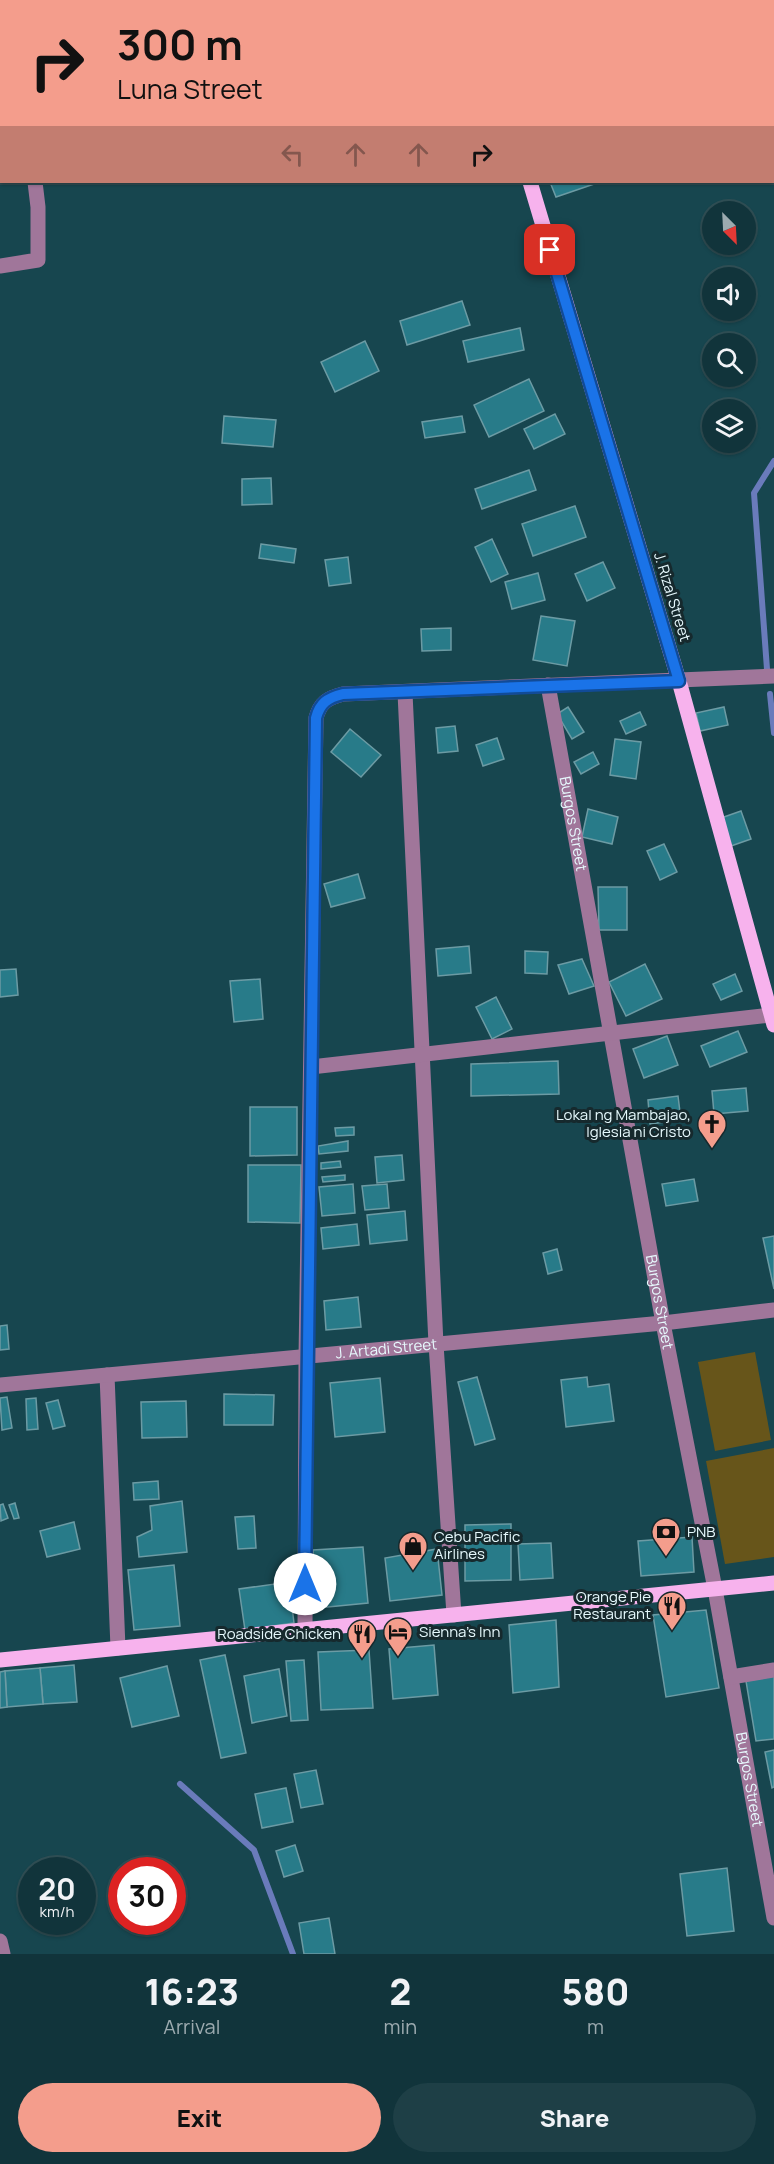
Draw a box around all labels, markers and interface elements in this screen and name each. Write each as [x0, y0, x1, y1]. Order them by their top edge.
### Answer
text: 300 m [117, 15, 243, 73]
icon: right [18, 24, 96, 102]
text: Luna Street [117, 70, 263, 107]
icon: left [276, 138, 309, 171]
icon: ahead [339, 138, 372, 171]
icon: ahead [402, 138, 435, 171]
icon: right [465, 138, 498, 171]
north arrow [702, 201, 756, 255]
map controls [702, 201, 756, 453]
pin [524, 224, 575, 275]
icon: arrive [533, 233, 566, 266]
button: sound [702, 267, 756, 321]
button: search [702, 333, 756, 387]
button: layers [702, 399, 756, 453]
street label: J. Rizal Street [649, 550, 696, 644]
street label: Burgos Street [555, 775, 592, 873]
place label: Lokal ng Mambajao, Iglesia ni Cristo [556, 1104, 691, 1142]
church icon: Lokal ng Mambajao, Iglesia ni Cristo [696, 1108, 728, 1150]
street label: Burgos Street [641, 1253, 679, 1351]
street label: J. Artadi Street [335, 1333, 438, 1364]
bank icon: PNB [650, 1516, 682, 1558]
place label: PNB [687, 1521, 716, 1542]
place label: Cebu Pacific Airlines [434, 1526, 520, 1564]
shop icon: Cebu Pacific Airlines [397, 1530, 429, 1572]
position arrow [273, 1552, 337, 1616]
place label: Orange Pie Restaurant [573, 1586, 651, 1624]
restaurant icon: Orange Pie Restaurant [656, 1590, 688, 1632]
hotel icon: Sienna's Inn [382, 1616, 414, 1658]
restaurant icon: Roadside Chicken [346, 1618, 378, 1660]
place label: Sienna's Inn [419, 1621, 500, 1642]
place label: Roadside Chicken [217, 1623, 341, 1644]
street label: Burgos Street [731, 1730, 768, 1829]
speed limit sign: 30 [108, 1857, 186, 1935]
text: 20 [38, 1868, 76, 1909]
text: km/h [40, 1901, 74, 1922]
text: 16:23 [144, 1967, 239, 2016]
text: 2 [389, 1967, 411, 2016]
text: 580 [562, 1967, 629, 2016]
text: Arrival [163, 2013, 220, 2040]
text: min [384, 2013, 417, 2040]
text: m [587, 2013, 604, 2040]
button: Exit [18, 2083, 381, 2152]
button: Share [393, 2083, 756, 2152]

